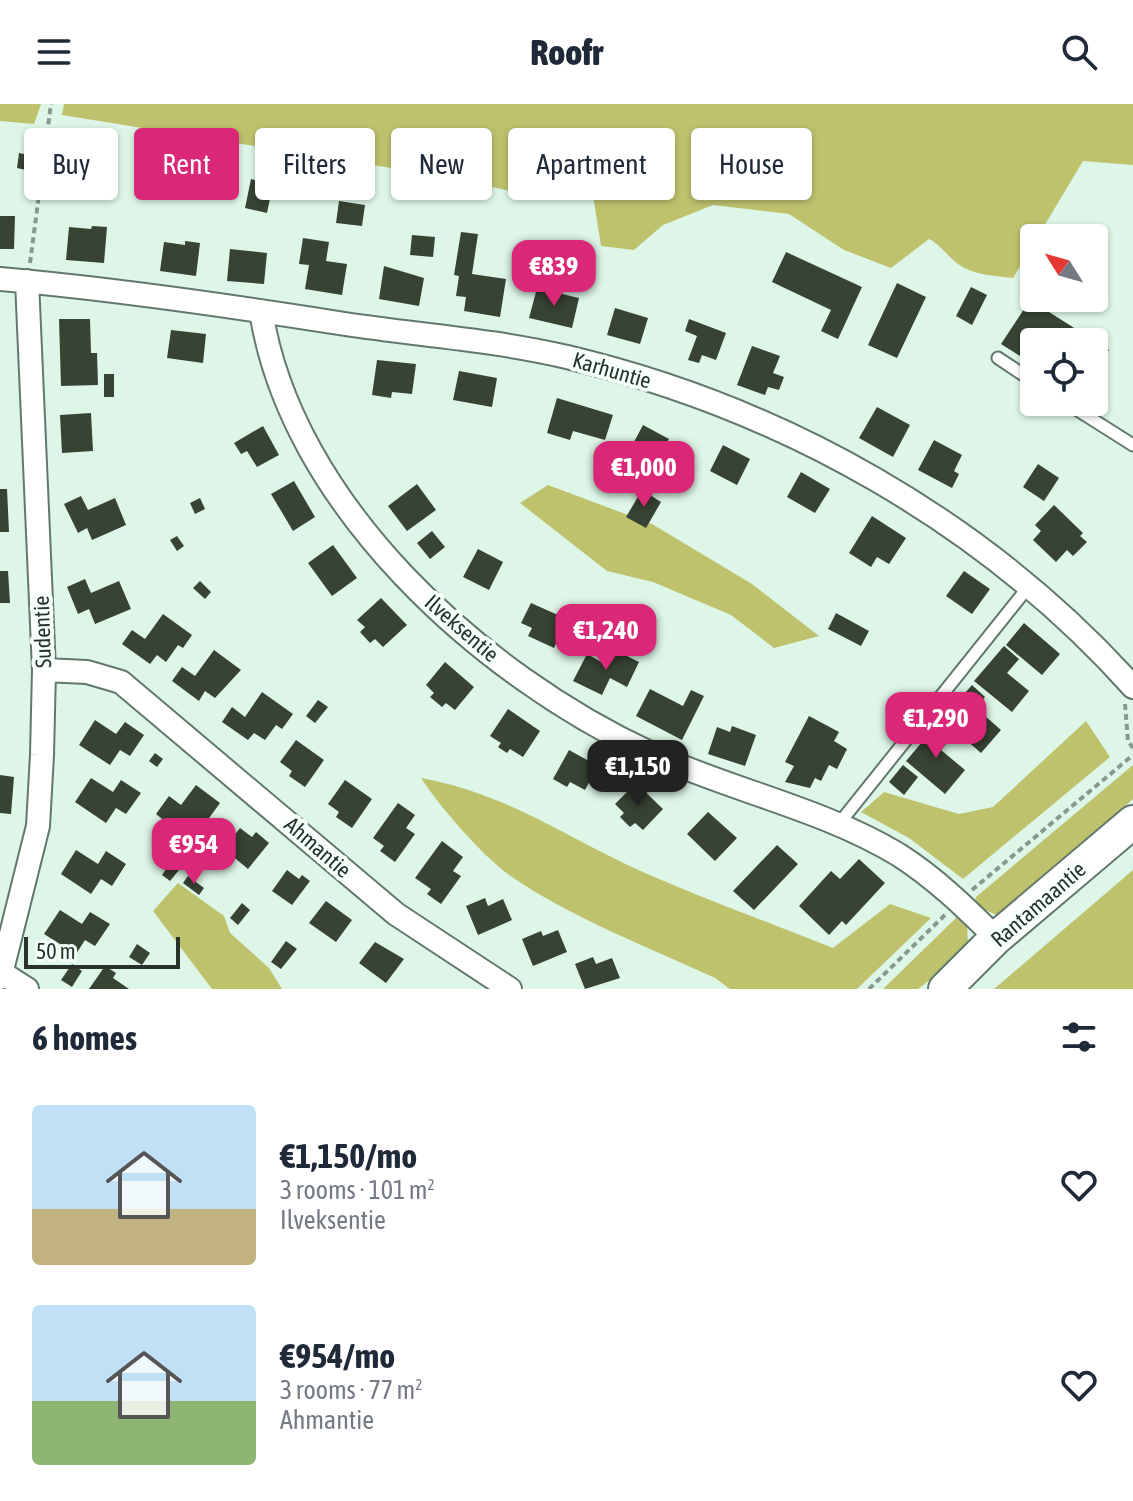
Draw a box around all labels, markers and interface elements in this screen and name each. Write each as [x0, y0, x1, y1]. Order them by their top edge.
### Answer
icon: menu [32, 30, 76, 74]
icon: search [1057, 30, 1101, 74]
text: Roofr [530, 31, 603, 73]
chip: Buy [24, 128, 118, 200]
chip: Rent [134, 128, 239, 200]
chip: Filters [255, 128, 375, 200]
chip: New [391, 128, 492, 200]
chip: Apartment [508, 128, 675, 200]
chip: House [691, 128, 812, 200]
north arrow [1020, 224, 1108, 312]
map controls [1020, 224, 1108, 416]
pin: €839 [507, 240, 601, 308]
text: €839 [530, 251, 578, 281]
button: locate [1020, 328, 1108, 416]
street label: Karhuntie [570, 346, 654, 394]
pin: €1,000 [579, 441, 709, 509]
text: €1,000 [611, 452, 677, 482]
street label: Ilveksentie [420, 589, 504, 667]
street label: Sudentie [28, 595, 56, 669]
pin: €1,240 [541, 604, 671, 672]
text: €1,240 [573, 615, 639, 645]
pin: €1,290 [871, 692, 1001, 760]
text: €1,290 [903, 703, 969, 733]
pin: €1,150 [573, 740, 703, 808]
text: €1,150 [605, 751, 671, 781]
street label: Ahmantie [279, 811, 357, 883]
pin: €954 [147, 818, 241, 886]
text: €954 [170, 829, 218, 859]
street label: Rantamaantie [985, 856, 1091, 952]
scale bar [24, 933, 180, 969]
text: 50 m [36, 938, 76, 964]
icon: filters [1057, 1015, 1101, 1059]
text: 6 homes [32, 1018, 137, 1057]
text: €1,150/mo [280, 1136, 417, 1175]
icon: home [96, 1137, 192, 1233]
icon: heart [1057, 1163, 1101, 1207]
text: 3 rooms · 101 m² [280, 1175, 435, 1205]
text: Ilveksentie [280, 1205, 386, 1235]
text: €954/mo [280, 1336, 395, 1375]
icon: home [96, 1337, 192, 1433]
icon: heart [1057, 1363, 1101, 1407]
text: 3 rooms · 77 m² [280, 1375, 422, 1405]
text: Ahmantie [280, 1405, 374, 1435]

